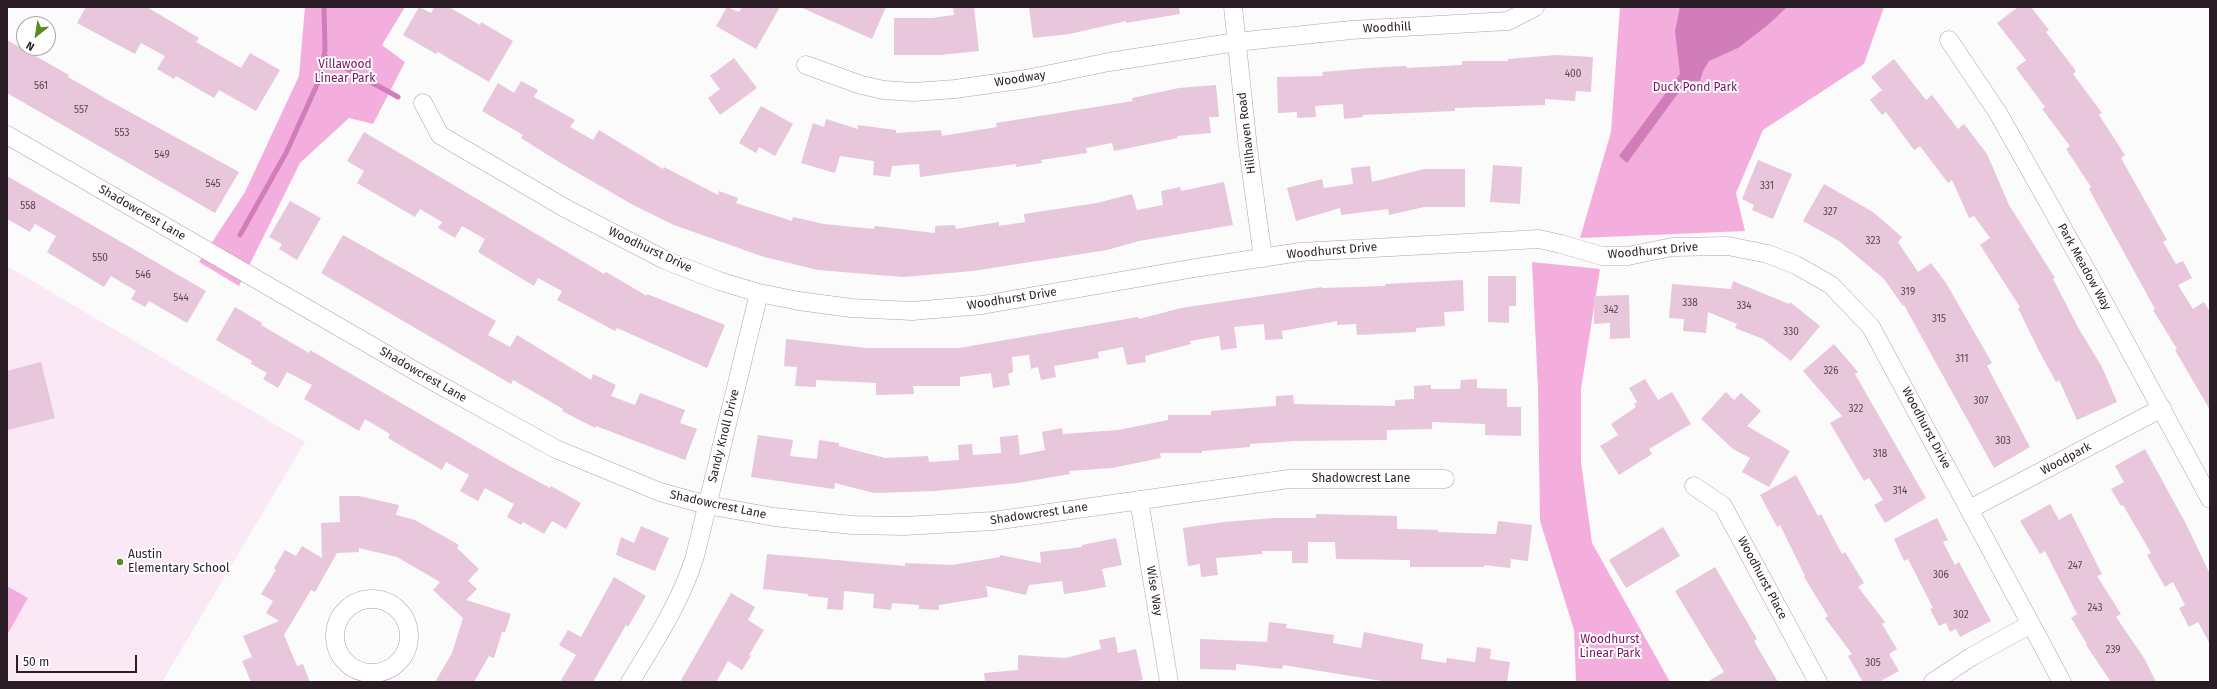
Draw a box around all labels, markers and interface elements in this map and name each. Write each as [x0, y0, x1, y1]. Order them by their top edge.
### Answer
north arrow [16, 16, 56, 56]
street label: Woodhill [1362, 20, 1412, 36]
text: N [24, 39, 37, 53]
park label: Villawood Linear Park [315, 58, 375, 86]
street label: Woodway [993, 68, 1047, 90]
house number: 400 [1565, 68, 1581, 80]
house number: 561 [34, 80, 48, 92]
park label: Duck Pond Park [1653, 81, 1737, 95]
street label: Hillhaven Road [1235, 91, 1259, 175]
house number: 557 [74, 104, 88, 116]
house number: 553 [115, 127, 129, 139]
house number: 549 [154, 149, 170, 161]
house number: 545 [205, 178, 221, 190]
house number: 331 [1760, 180, 1774, 192]
street label: Shadowcrest Lane [96, 182, 188, 244]
house number: 558 [20, 200, 36, 212]
house number: 327 [1823, 206, 1837, 218]
street label: Park Meadow Way [2054, 221, 2114, 313]
street label: Woodhurst Drive [606, 224, 694, 276]
house number: 323 [1866, 235, 1880, 247]
street label: Woodhurst Drive [1286, 240, 1378, 262]
street label: Woodhurst Drive [1607, 240, 1699, 262]
house number: 550 [92, 252, 108, 264]
house number: 546 [135, 269, 151, 281]
street label: Woodhurst Drive [966, 285, 1058, 313]
house number: 319 [1901, 286, 1915, 298]
house number: 544 [173, 292, 189, 304]
house number: 338 [1682, 297, 1698, 309]
house number: 334 [1736, 300, 1752, 312]
house number: 342 [1603, 304, 1619, 316]
house number: 315 [1932, 313, 1946, 325]
house number: 330 [1783, 326, 1799, 338]
street label: Shadowcrest Lane [377, 344, 469, 406]
house number: 311 [1955, 353, 1969, 365]
house number: 326 [1823, 365, 1839, 377]
street label: Woodhurst Drive [1898, 385, 1954, 471]
street label: Sandy Knoll Drive [705, 388, 743, 484]
house number: 307 [1974, 395, 1988, 407]
house number: 322 [1849, 403, 1863, 415]
house number: 303 [1995, 435, 2011, 447]
street label: Woodpark [2038, 440, 2094, 478]
house number: 318 [1873, 448, 1887, 460]
street label: Shadowcrest Lane [1312, 472, 1410, 486]
house number: 314 [1893, 485, 1907, 497]
street label: Shadowcrest Lane [668, 488, 768, 522]
street label: Shadowcrest Lane [989, 500, 1089, 528]
street label: Woodhurst Place [1734, 534, 1790, 622]
place label: Austin Elementary School [128, 548, 230, 576]
marker: Austin Elementary School [115, 557, 125, 567]
house number: 247 [2068, 560, 2082, 572]
street label: Wise Way [1143, 565, 1165, 617]
house number: 306 [1933, 569, 1949, 581]
house number: 243 [2088, 602, 2102, 614]
house number: 302 [1953, 609, 1969, 621]
park label: Woodhurst Linear Park [1580, 633, 1640, 661]
house number: 239 [2105, 644, 2121, 656]
scale bar [18, 647, 139, 673]
text: 50 m [23, 655, 49, 669]
house number: 305 [1865, 657, 1881, 669]

